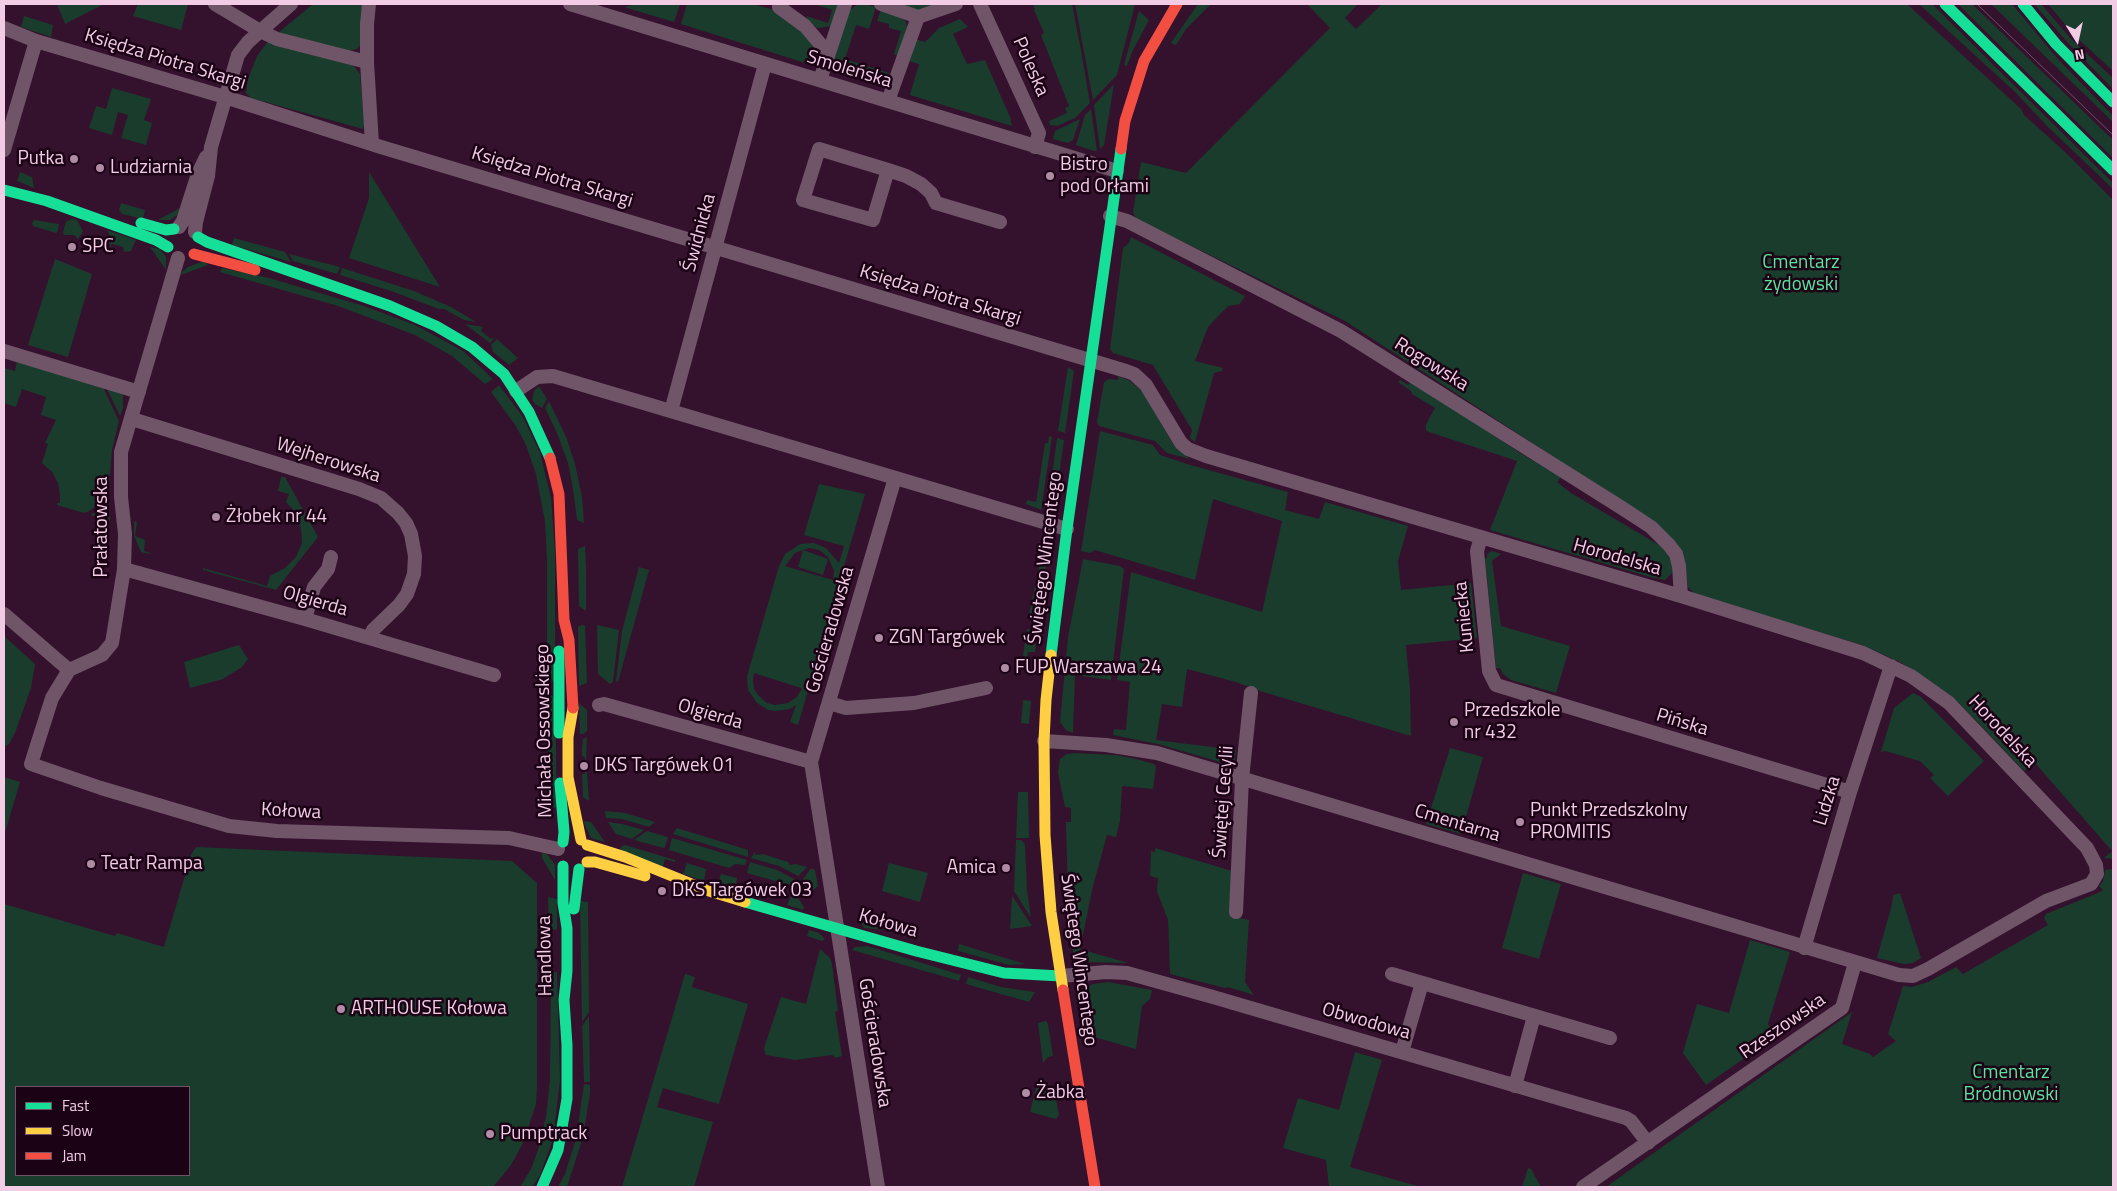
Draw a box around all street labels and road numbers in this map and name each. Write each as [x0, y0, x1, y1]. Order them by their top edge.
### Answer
street label: Księdza Piotra Skargi [82, 25, 248, 95]
street label: Poleska [1007, 34, 1053, 100]
street label: Smoleńska [804, 46, 894, 94]
street label: Księdza Piotra Skargi [469, 143, 635, 213]
street label: Świdnicka [679, 191, 721, 275]
street label: Księdza Piotra Skargi [857, 261, 1023, 331]
street label: Rogowska [1390, 333, 1472, 397]
street label: Wejherowska [273, 433, 383, 489]
street label: Świętego Wincentego [1024, 470, 1068, 646]
street label: Prałatowska [91, 476, 113, 578]
street label: Horodelska [1570, 535, 1664, 581]
street label: Gościeradowska [802, 564, 860, 696]
street label: Kuniecka [1450, 580, 1480, 654]
street label: Olgierda [280, 582, 350, 622]
street label: Michała Ossowskiego [532, 644, 558, 818]
street label: Horodelska [1963, 691, 2041, 773]
street label: Olgierda [675, 695, 745, 735]
street label: Pińska [1653, 704, 1711, 742]
street label: Świętej Cecylii [1209, 745, 1239, 859]
street label: Lidzka [1810, 774, 1846, 828]
street label: Kołowa [260, 799, 322, 825]
street label: Cmentarna [1411, 800, 1503, 848]
street label: Świętego Wincentego [1055, 872, 1101, 1048]
street label: Kołowa [856, 905, 920, 943]
street label: Handlowa [534, 915, 558, 997]
street label: Gościeradowska [853, 977, 895, 1109]
street label: Rzeszowska [1736, 989, 1830, 1065]
street label: Obwodowa [1319, 999, 1413, 1045]

